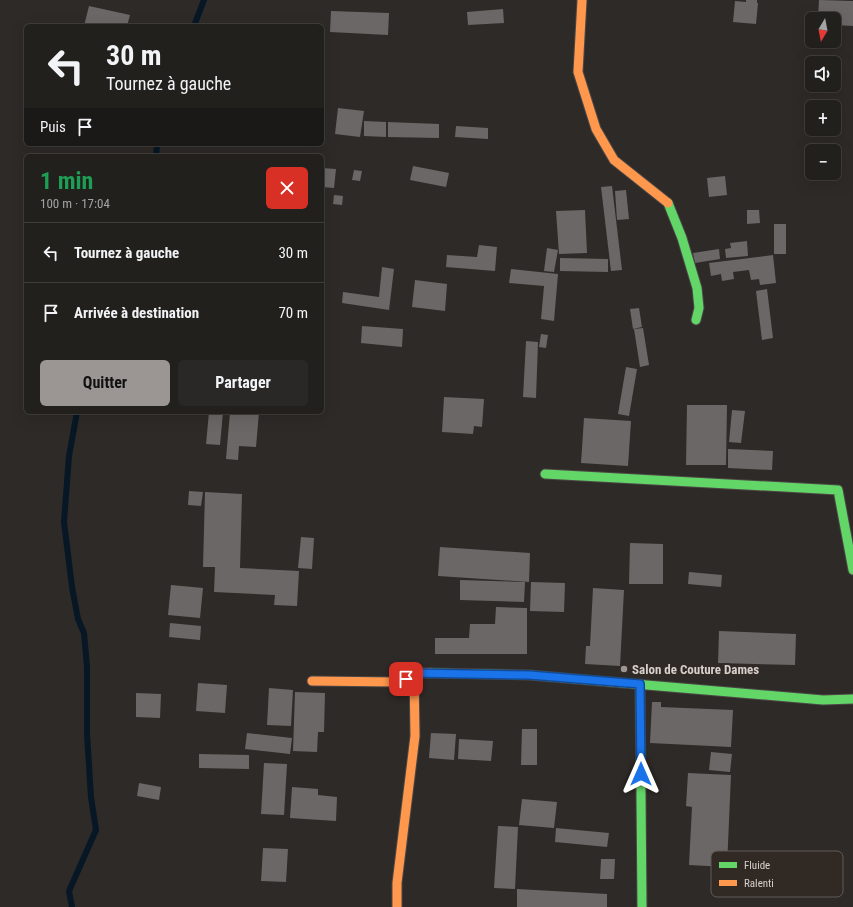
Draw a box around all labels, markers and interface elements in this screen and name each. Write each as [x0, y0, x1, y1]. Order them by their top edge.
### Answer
north arrow [805, 12, 841, 48]
map controls [805, 12, 841, 180]
text: 30 m [106, 39, 162, 72]
icon: left [40, 40, 92, 92]
button: sound [805, 56, 841, 92]
text: Tournez à gauche [106, 73, 231, 94]
button: + [805, 100, 841, 136]
icon: arrive [74, 116, 96, 138]
text: Puis [40, 118, 66, 136]
button: − [805, 144, 841, 180]
text: 1 min [40, 167, 93, 195]
button: close [266, 167, 308, 209]
text: 100 m · 17:04 [40, 196, 110, 211]
icon: left [40, 242, 62, 264]
text: Tournez à gauche [74, 244, 179, 262]
text: 30 m [278, 244, 308, 262]
icon: arrive [40, 302, 62, 324]
text: Arrivée à destination [74, 304, 199, 322]
text: 70 m [278, 304, 308, 322]
button: Quitter [40, 360, 170, 406]
button: Partager [178, 360, 308, 406]
pin [389, 662, 423, 696]
place label: Salon de Couture Dames [632, 662, 759, 677]
marker: Salon de Couture Dames [619, 664, 629, 674]
icon: arrive [395, 668, 417, 690]
position arrow [620, 753, 662, 795]
legend [711, 851, 843, 897]
text: Fluide [744, 859, 770, 872]
text: Ralenti [744, 877, 774, 890]

